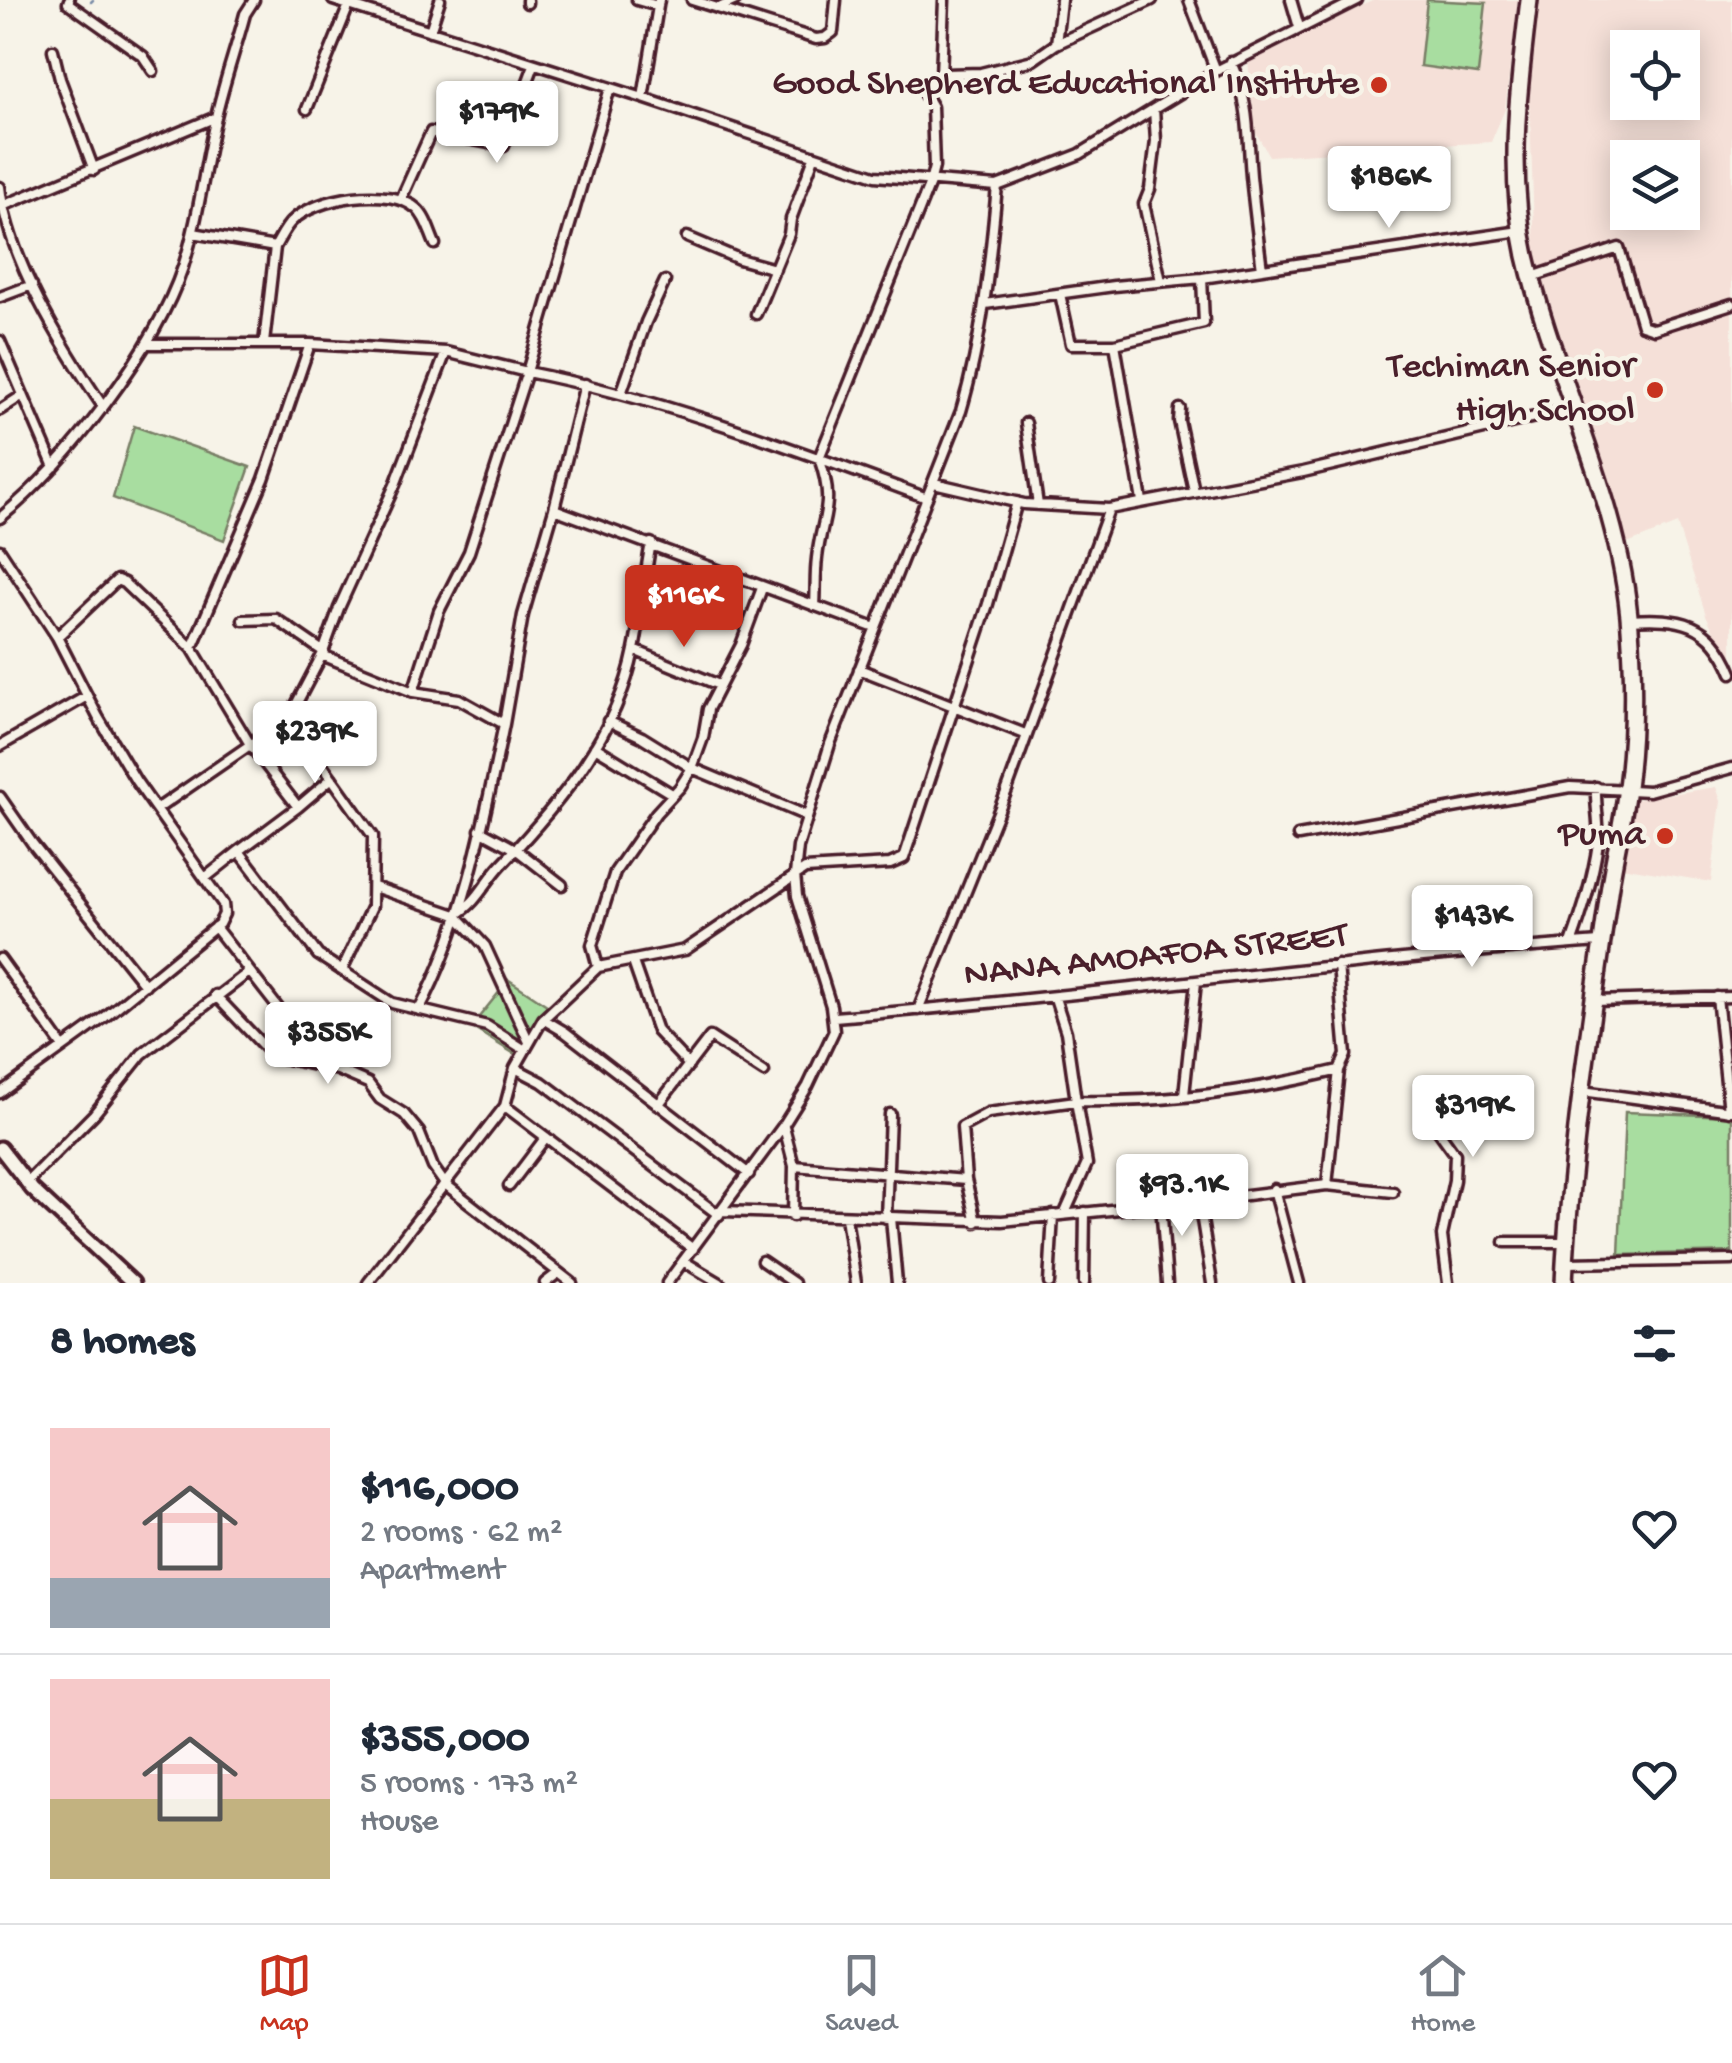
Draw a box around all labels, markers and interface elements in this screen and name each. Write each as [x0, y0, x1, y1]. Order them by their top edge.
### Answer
map controls [1610, 30, 1700, 230]
button: locate [1610, 30, 1700, 120]
place label: Good Shepherd Educational Institute [772, 63, 1359, 107]
marker: Good Shepherd Educational Institute [1368, 74, 1390, 96]
pin: $179K [427, 81, 567, 166]
text: $179K [458, 94, 536, 132]
button: layers [1610, 140, 1700, 230]
pin: $186K [1319, 146, 1459, 231]
text: $186K [1350, 159, 1428, 197]
place label: Techiman Senior High School [1385, 346, 1639, 434]
marker: Techiman Senior High School [1644, 379, 1666, 401]
pin: $116K [614, 565, 754, 650]
text: $116K [647, 578, 721, 616]
pin: $239K [245, 701, 385, 786]
text: $239K [275, 714, 355, 752]
place label: Puma [1557, 814, 1647, 858]
marker: Puma [1654, 825, 1676, 847]
pin: $143K [1402, 885, 1542, 970]
text: $143K [1434, 898, 1510, 936]
street label: NANA AMOAFOA STREET [962, 915, 1351, 999]
pin: $355K [258, 1002, 398, 1087]
text: $355K [287, 1015, 369, 1053]
pin: $319K [1403, 1075, 1543, 1160]
text: $319K [1434, 1088, 1512, 1126]
pin: $93.1K [1101, 1154, 1263, 1239]
text: $93.1K [1138, 1167, 1226, 1205]
icon: filters [1627, 1316, 1682, 1371]
text: 8 homes [50, 1319, 194, 1368]
text: $116,000 [360, 1466, 519, 1515]
icon: home [130, 1468, 250, 1588]
icon: heart [1627, 1501, 1682, 1556]
text: 2 rooms · 62 m² [360, 1515, 562, 1553]
text: Apartment [360, 1553, 504, 1591]
text: $355,000 [360, 1717, 530, 1766]
icon: home [130, 1719, 250, 1839]
icon: heart [1627, 1752, 1682, 1807]
text: 5 rooms · 173 m² [360, 1766, 578, 1804]
text: House [360, 1804, 438, 1842]
tab: Map [257, 1948, 312, 2041]
tab: Saved [825, 1948, 897, 2041]
tab: Home [1410, 1948, 1475, 2041]

